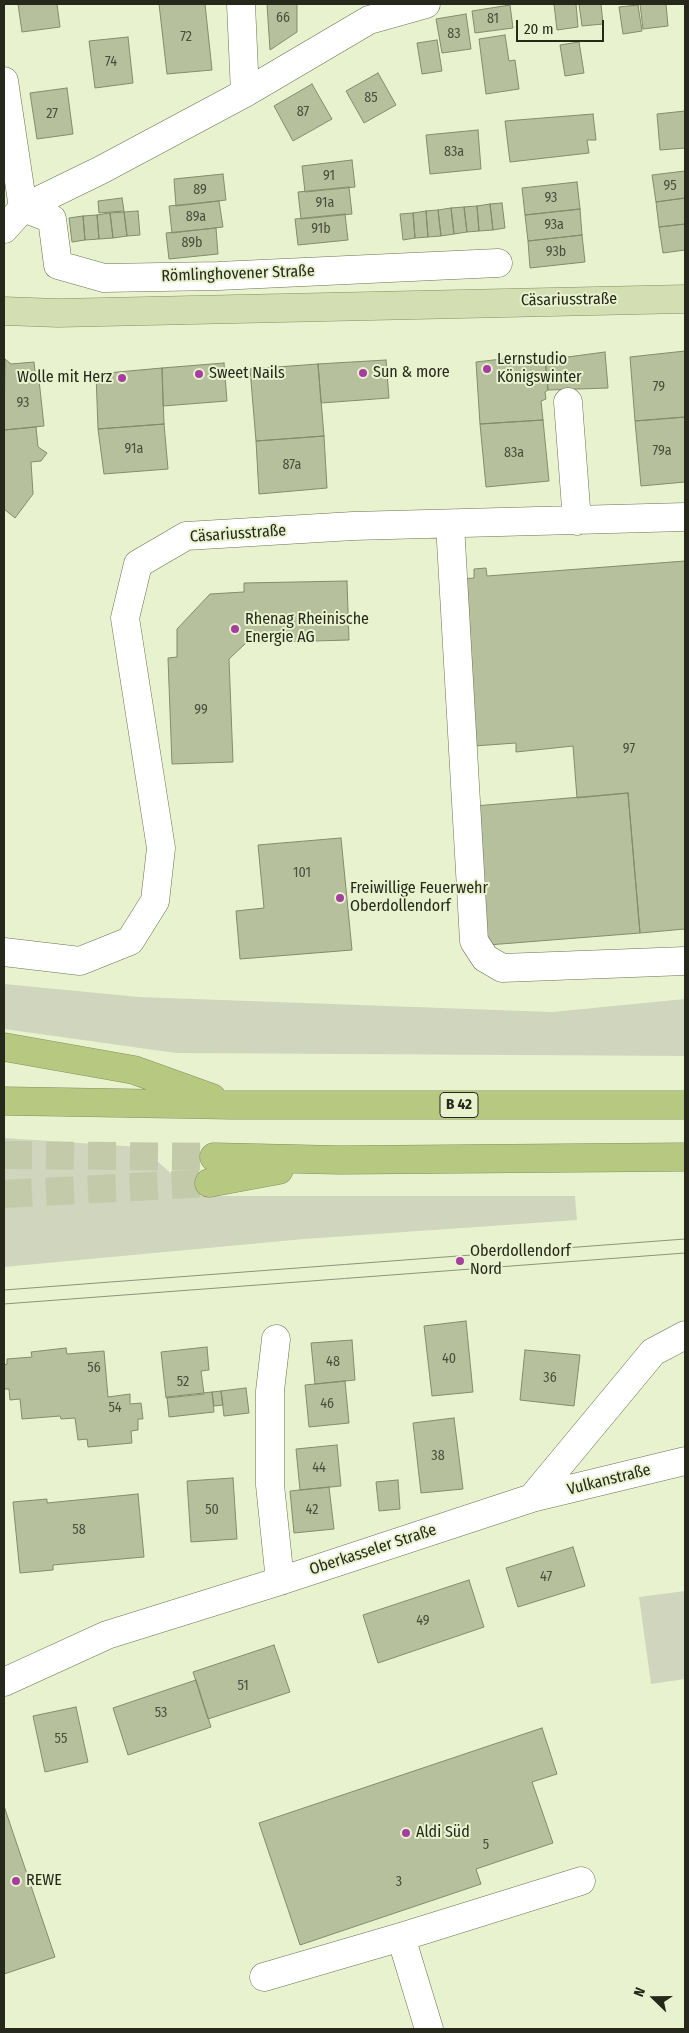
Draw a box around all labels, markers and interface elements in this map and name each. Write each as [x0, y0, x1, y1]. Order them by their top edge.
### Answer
house number: 66 [276, 10, 290, 26]
scale bar [519, 10, 606, 42]
house number: 81 [487, 11, 499, 27]
text: 20 m [524, 20, 554, 38]
house number: 83 [447, 26, 461, 42]
house number: 72 [180, 29, 192, 45]
house number: 74 [105, 54, 117, 70]
house number: 85 [364, 90, 378, 106]
house number: 87 [297, 104, 309, 120]
house number: 27 [46, 106, 58, 122]
house number: 83a [444, 144, 464, 160]
house number: 91 [323, 168, 335, 184]
house number: 95 [663, 178, 677, 194]
house number: 89 [193, 182, 207, 198]
house number: 93 [545, 190, 557, 206]
house number: 91a [316, 195, 334, 211]
house number: 89a [186, 209, 206, 225]
house number: 93a [544, 217, 564, 233]
house number: 91b [311, 221, 331, 237]
house number: 89b [181, 235, 203, 251]
house number: 93b [546, 244, 566, 260]
street label: Römlinghovener Straße [161, 262, 315, 286]
street label: Cäsariusstraße [521, 290, 617, 310]
place label: Lernstudio Königswinter [497, 350, 582, 388]
place label: Sun & more [373, 363, 450, 383]
marker: Lernstudio Königswinter [481, 363, 493, 375]
place label: Sweet Nails [209, 364, 285, 384]
marker: Sun & more [357, 367, 369, 379]
place label: Wolle mit Herz [17, 368, 112, 388]
marker: Sweet Nails [193, 368, 205, 380]
marker: Wolle mit Herz [116, 372, 128, 384]
house number: 79 [653, 379, 665, 395]
house number: 93 [17, 395, 29, 411]
house number: 91a [125, 441, 143, 457]
house number: 79a [653, 443, 671, 459]
house number: 83a [504, 445, 524, 461]
house number: 87a [283, 457, 301, 473]
street label: Cäsariusstraße [189, 521, 287, 547]
place label: Rhenag Rheinische Energie AG [245, 610, 369, 648]
marker: Rhenag Rheinische Energie AG [229, 623, 241, 635]
house number: 99 [194, 702, 208, 718]
house number: 97 [623, 741, 635, 757]
house number: 101 [293, 865, 311, 881]
place label: Freiwillige Feuerwehr Oberdollendorf [350, 879, 488, 917]
marker: Freiwillige Feuerwehr Oberdollendorf [334, 892, 346, 904]
road number: B 42 [440, 1092, 478, 1118]
place label: Oberdollendorf Nord [470, 1242, 571, 1280]
marker: Oberdollendorf Nord [454, 1255, 466, 1267]
house number: 40 [442, 1351, 456, 1367]
house number: 48 [326, 1354, 340, 1370]
house number: 56 [87, 1360, 101, 1376]
house number: 36 [543, 1370, 557, 1386]
house number: 52 [177, 1374, 189, 1390]
house number: 46 [320, 1396, 334, 1412]
house number: 54 [108, 1400, 122, 1416]
house number: 38 [431, 1448, 445, 1464]
house number: 44 [312, 1460, 326, 1476]
street label: Vulkanstraße [565, 1460, 653, 1500]
house number: 50 [205, 1502, 219, 1518]
house number: 42 [306, 1502, 318, 1518]
street label: Oberkasseler Straße [307, 1520, 439, 1580]
house number: 58 [72, 1522, 86, 1538]
house number: 47 [540, 1569, 552, 1585]
house number: 49 [416, 1613, 430, 1629]
house number: 51 [237, 1678, 249, 1694]
house number: 53 [155, 1705, 167, 1721]
house number: 55 [55, 1731, 67, 1747]
place label: Aldi Süd [416, 1823, 470, 1843]
marker: Aldi Süd [400, 1827, 412, 1839]
house number: 5 [483, 1837, 489, 1853]
place label: REWE [26, 1871, 62, 1891]
house number: 3 [396, 1874, 402, 1890]
marker: REWE [10, 1875, 22, 1887]
north arrow [629, 1973, 679, 2023]
text: N [630, 1985, 649, 1999]

